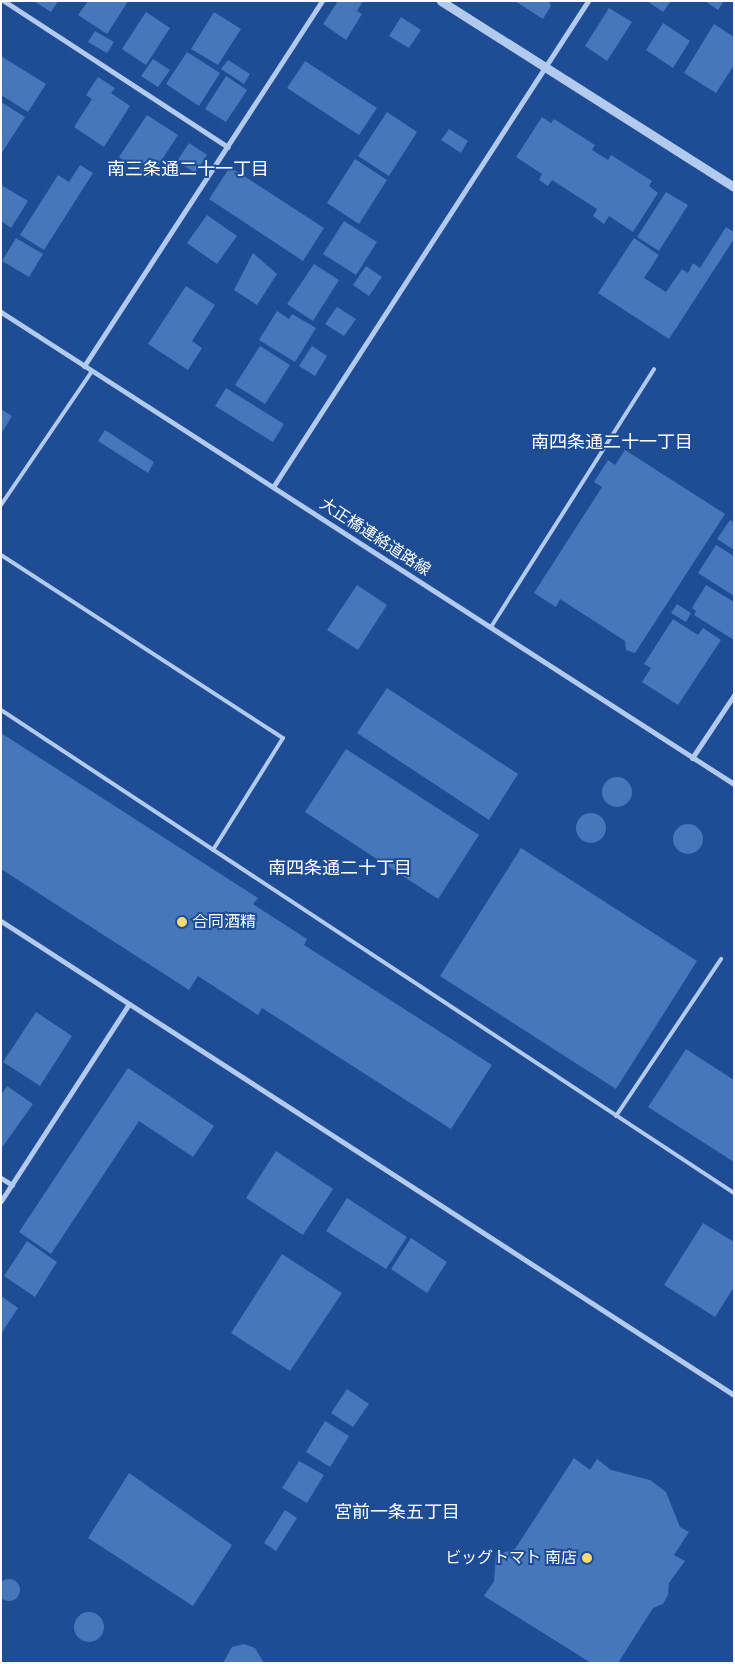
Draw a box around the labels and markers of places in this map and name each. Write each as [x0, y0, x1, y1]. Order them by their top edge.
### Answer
place label: 合同酒精 [192, 912, 256, 932]
marker: 合同酒精 [176, 916, 188, 928]
place label: ビッグトマト 南店 [445, 1548, 577, 1568]
marker: ビッグトマト 南店 [581, 1552, 593, 1564]

